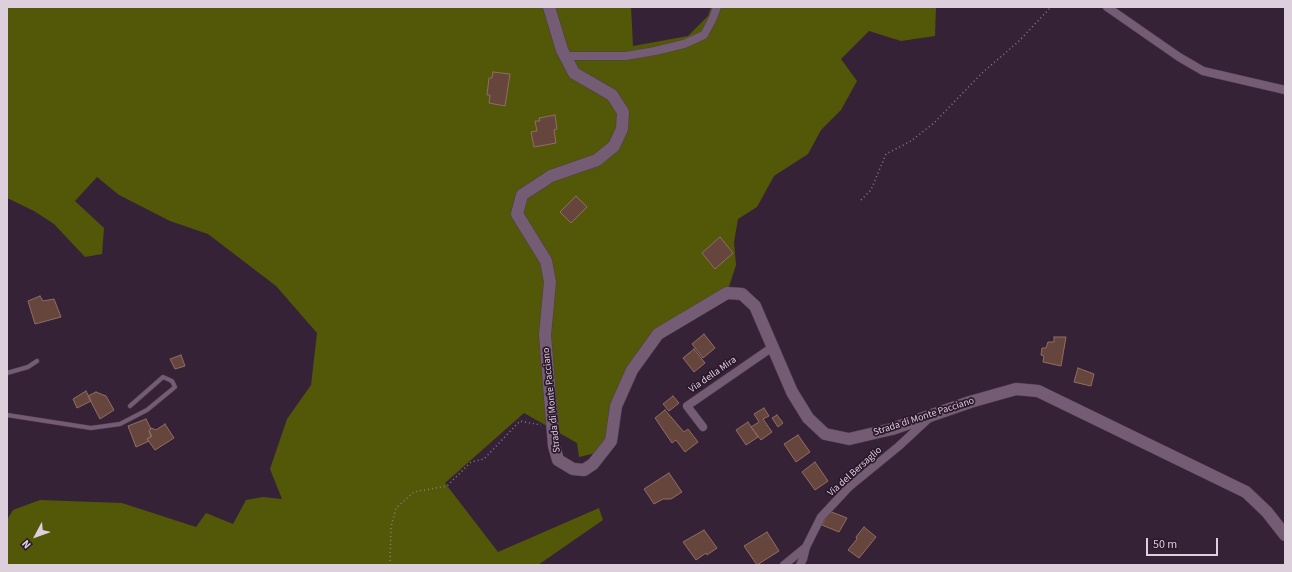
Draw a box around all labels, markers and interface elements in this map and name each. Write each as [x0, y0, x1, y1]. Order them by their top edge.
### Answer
street label: Strada di Monte Pacciano [541, 347, 563, 453]
street label: Via della Mira [687, 354, 739, 396]
street label: Strada di Monte Pacciano [872, 395, 976, 439]
street label: Via del Bersaglio [825, 445, 885, 499]
north arrow [16, 516, 56, 556]
scale bar [1148, 530, 1220, 556]
text: 50 m [1153, 536, 1177, 553]
text: N [19, 537, 35, 552]

